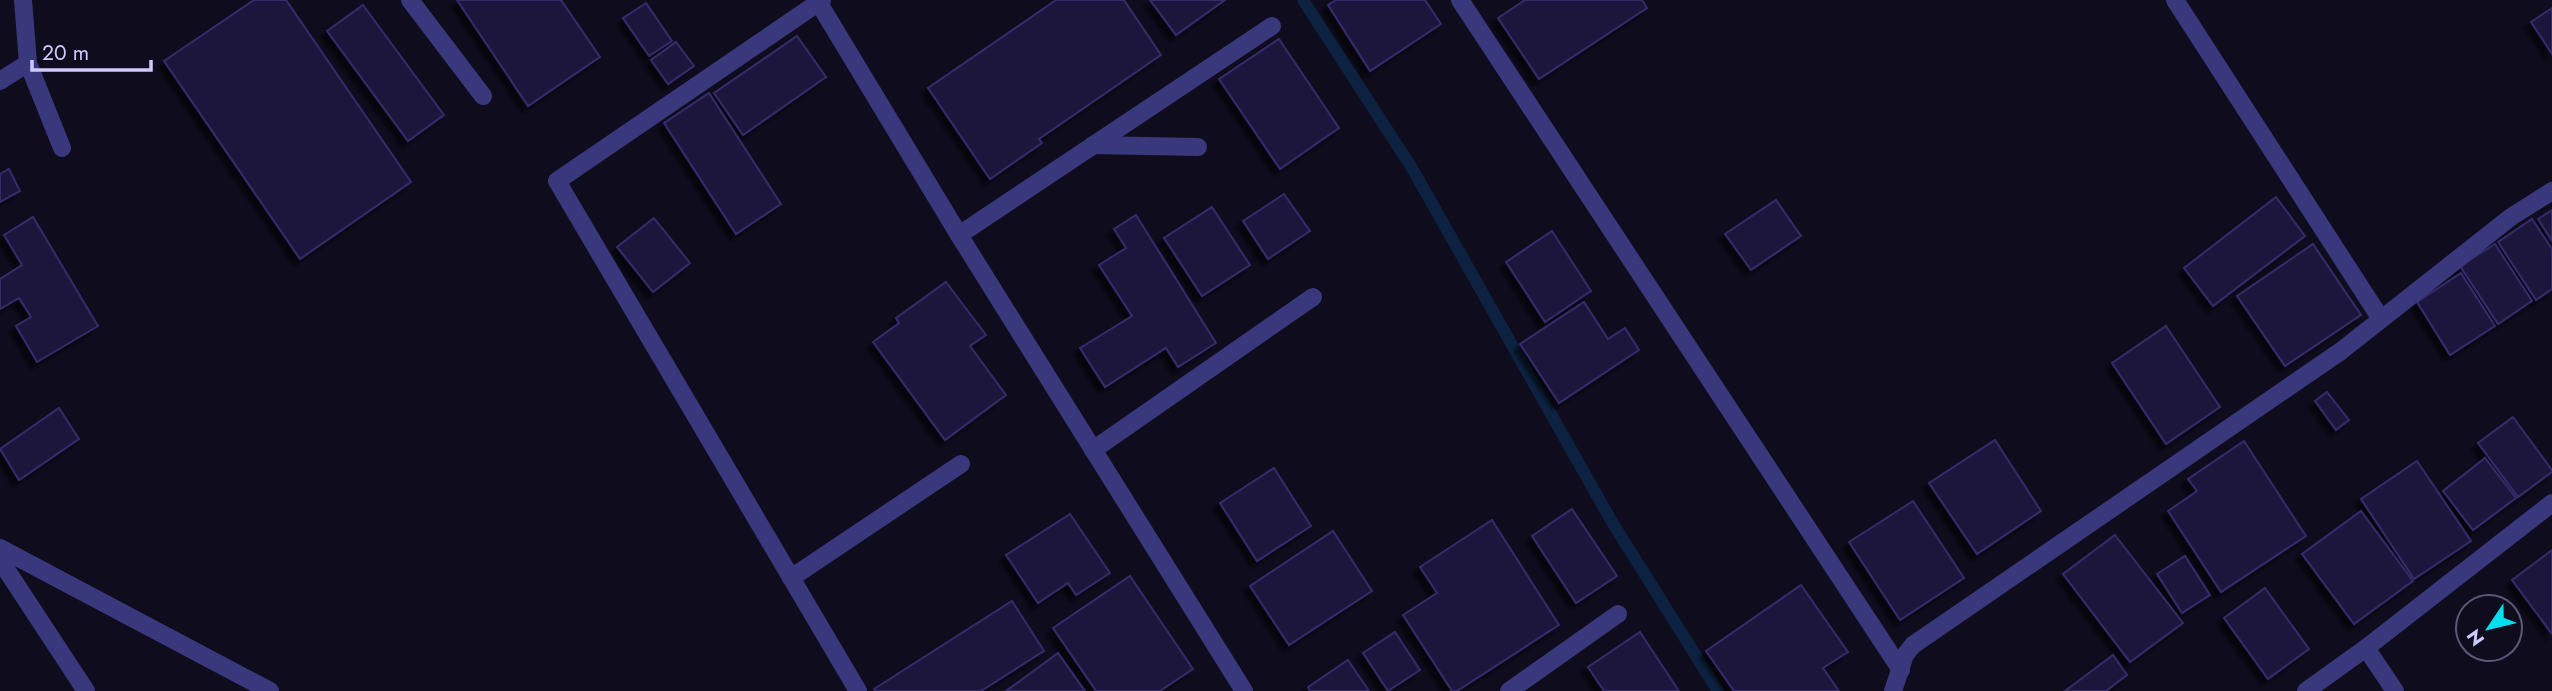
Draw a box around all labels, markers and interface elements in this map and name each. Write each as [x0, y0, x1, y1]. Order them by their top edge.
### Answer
scale bar [32, 28, 150, 72]
text: 20 m [42, 38, 89, 68]
north arrow [2454, 593, 2524, 663]
text: N [2460, 624, 2491, 651]

